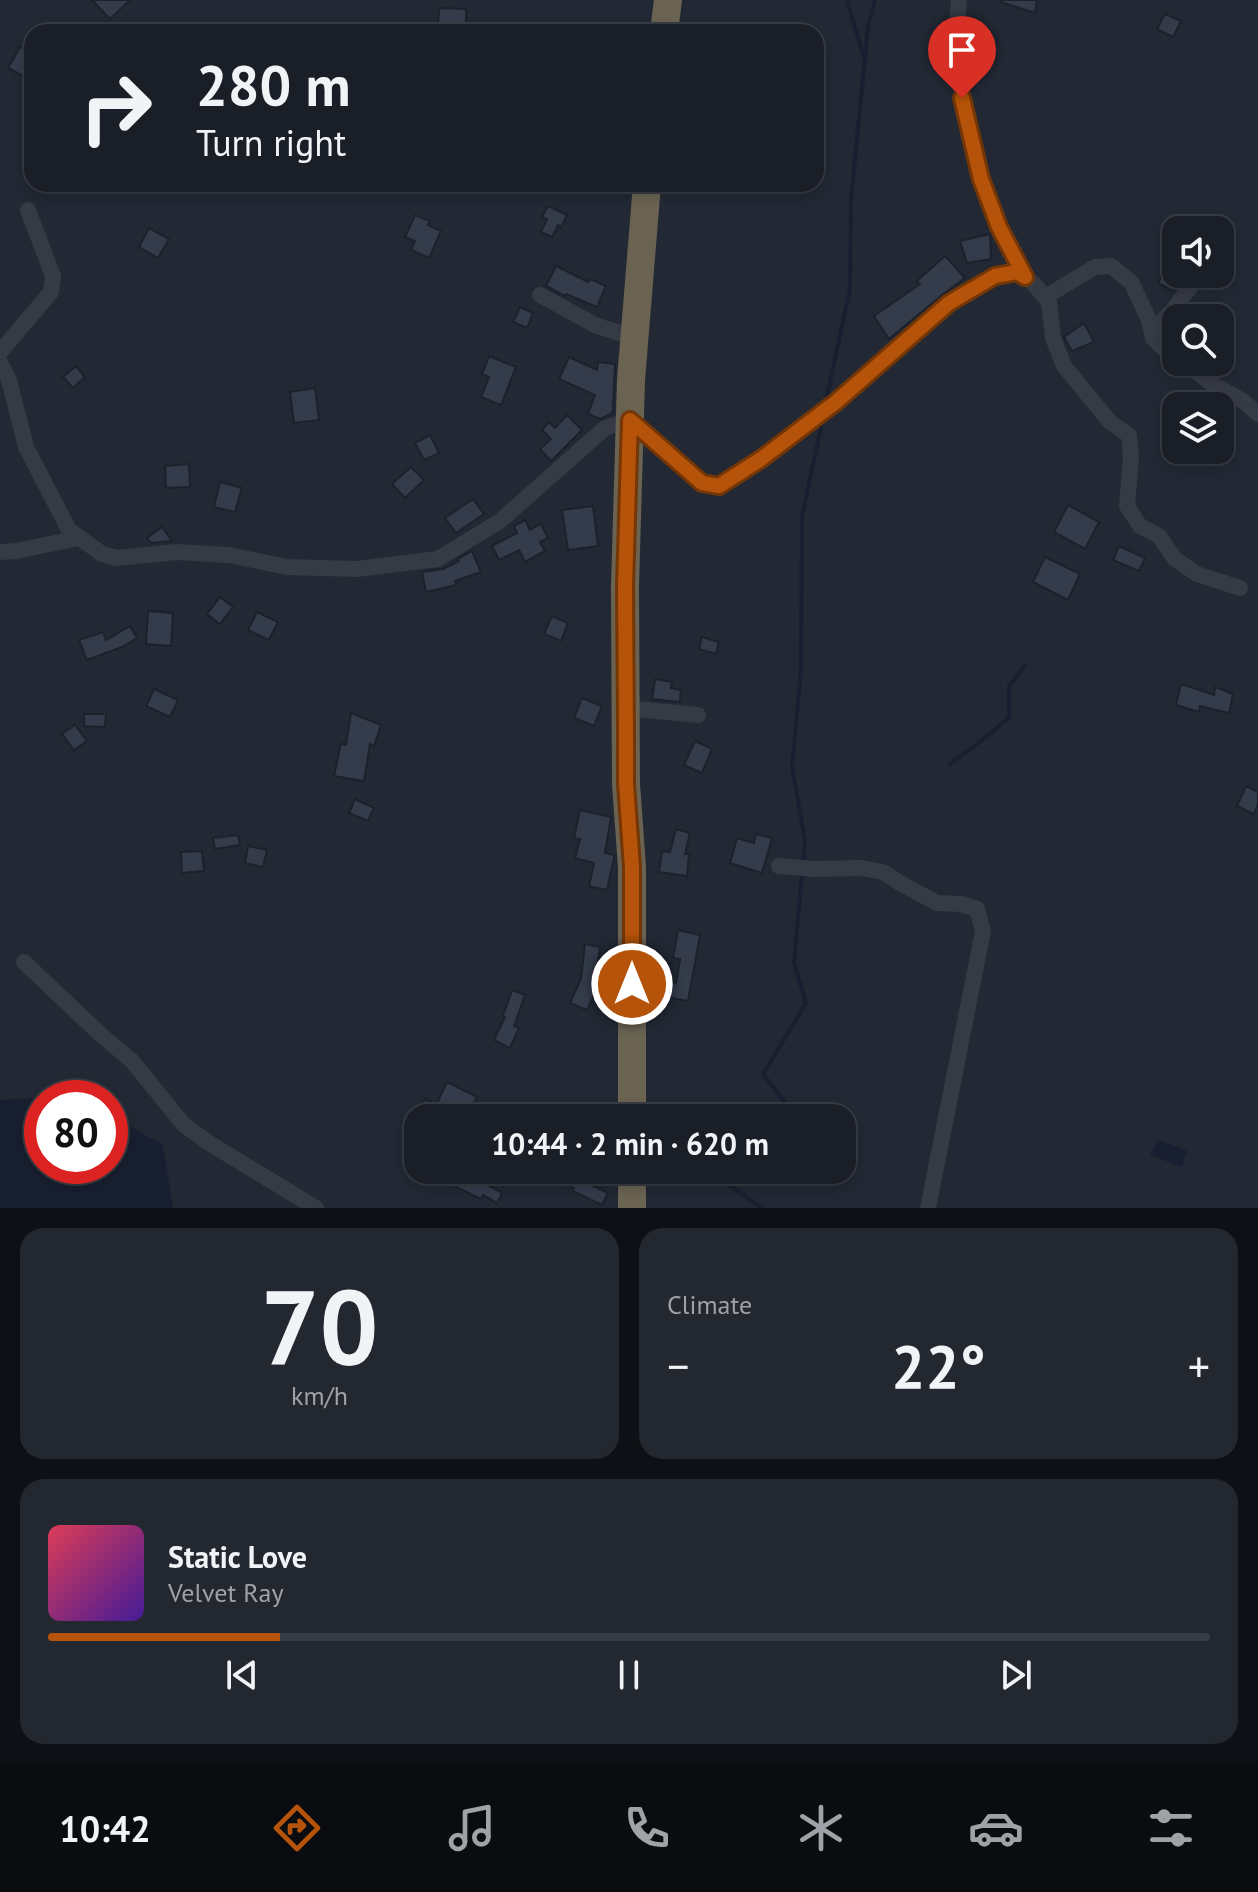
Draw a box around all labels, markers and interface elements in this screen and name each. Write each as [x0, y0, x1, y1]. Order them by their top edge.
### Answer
pin [928, 16, 996, 98]
icon: arrive [940, 28, 984, 72]
text: 280 m [196, 49, 351, 121]
icon: right [64, 56, 168, 160]
text: Turn right [196, 119, 346, 166]
map controls [1162, 216, 1234, 464]
button: sound [1162, 216, 1234, 288]
button: search [1162, 304, 1234, 376]
button: layers [1162, 392, 1234, 464]
position arrow [590, 942, 674, 1026]
speed limit sign: 80 [24, 1080, 128, 1184]
text: 10:44 · 2 min · 620 m [491, 1124, 769, 1163]
text: 70 [261, 1259, 378, 1394]
text: Climate [667, 1288, 752, 1321]
text: 22° [891, 1327, 986, 1405]
text: − [667, 1337, 689, 1394]
text: + [1188, 1337, 1210, 1394]
text: km/h [291, 1379, 348, 1412]
text: Static Love [168, 1537, 307, 1576]
text: Velvet Ray [168, 1576, 284, 1609]
icon: previous [220, 1653, 264, 1697]
icon: pause [607, 1653, 651, 1697]
icon: next [994, 1653, 1038, 1697]
icon: directions [269, 1800, 325, 1856]
icon: music [444, 1800, 500, 1856]
icon: phone [619, 1800, 675, 1856]
icon: climate [793, 1800, 849, 1856]
icon: car [968, 1800, 1024, 1856]
icon: filters [1143, 1800, 1199, 1856]
text: 10:42 [59, 1805, 151, 1852]

